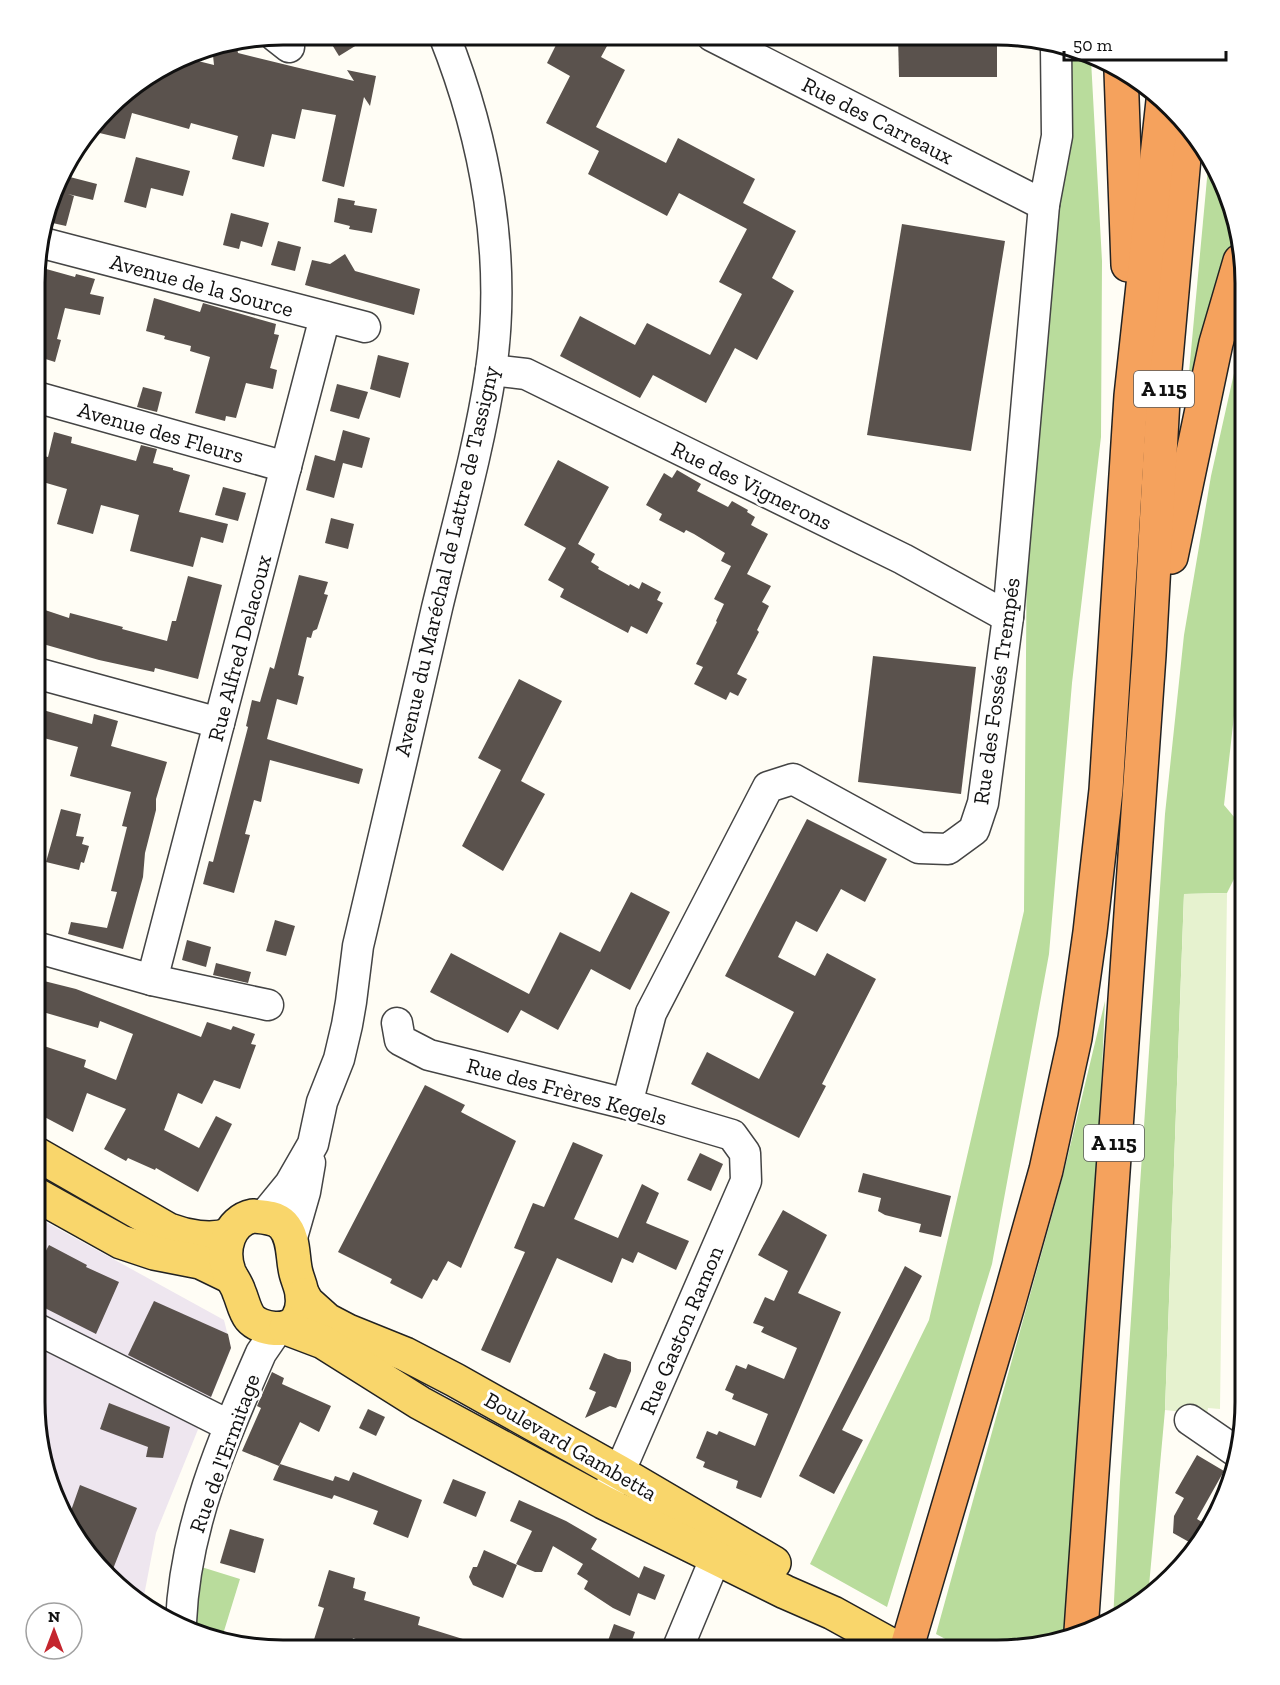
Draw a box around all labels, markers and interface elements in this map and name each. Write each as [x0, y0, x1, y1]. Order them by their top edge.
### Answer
scale bar [1064, 24, 1226, 62]
text: 50 m [1073, 34, 1113, 56]
street label: Rue des Carreaux [798, 71, 958, 170]
street label: Avenue de la Source [107, 248, 296, 323]
street label: Avenue du Maréchal de Lattre de Tassigny [388, 363, 505, 759]
road number: A 115 [1134, 371, 1194, 407]
street label: Avenue des Fleurs [75, 396, 247, 469]
street label: Rue des Vignerons [667, 435, 836, 536]
street label: Rue Alfred Delacoux [202, 552, 277, 744]
street label: Rue des Fossés Trempés [967, 576, 1026, 806]
street label: Rue des Frères Kegels [464, 1052, 670, 1131]
road number: A 115 [1084, 1125, 1144, 1161]
street label: Rue Gaston Ramon [634, 1241, 729, 1419]
street label: Rue de l'Ermitage [183, 1370, 266, 1536]
street label: Boulevard Gambetta [480, 1386, 662, 1507]
north arrow [24, 1601, 84, 1661]
text: N [48, 1607, 60, 1626]

